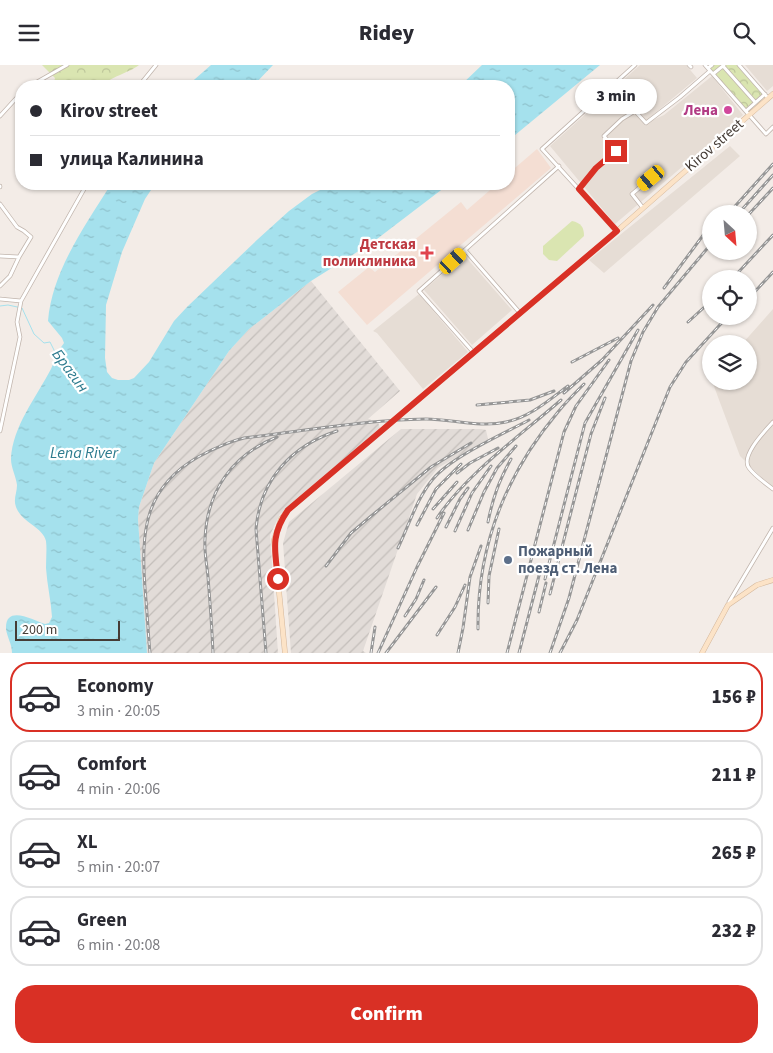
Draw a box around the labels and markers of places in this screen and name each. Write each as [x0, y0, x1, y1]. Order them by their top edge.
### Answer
place label: Лена [683, 100, 718, 121]
marker: Лена [722, 104, 734, 116]
place label: Детская поликлиника [323, 234, 416, 272]
marker: Детская поликлиника [420, 246, 434, 260]
place label: Пожарный поезд ст. Лена [518, 541, 618, 579]
marker: Пожарный поезд ст. Лена [502, 554, 514, 566]

